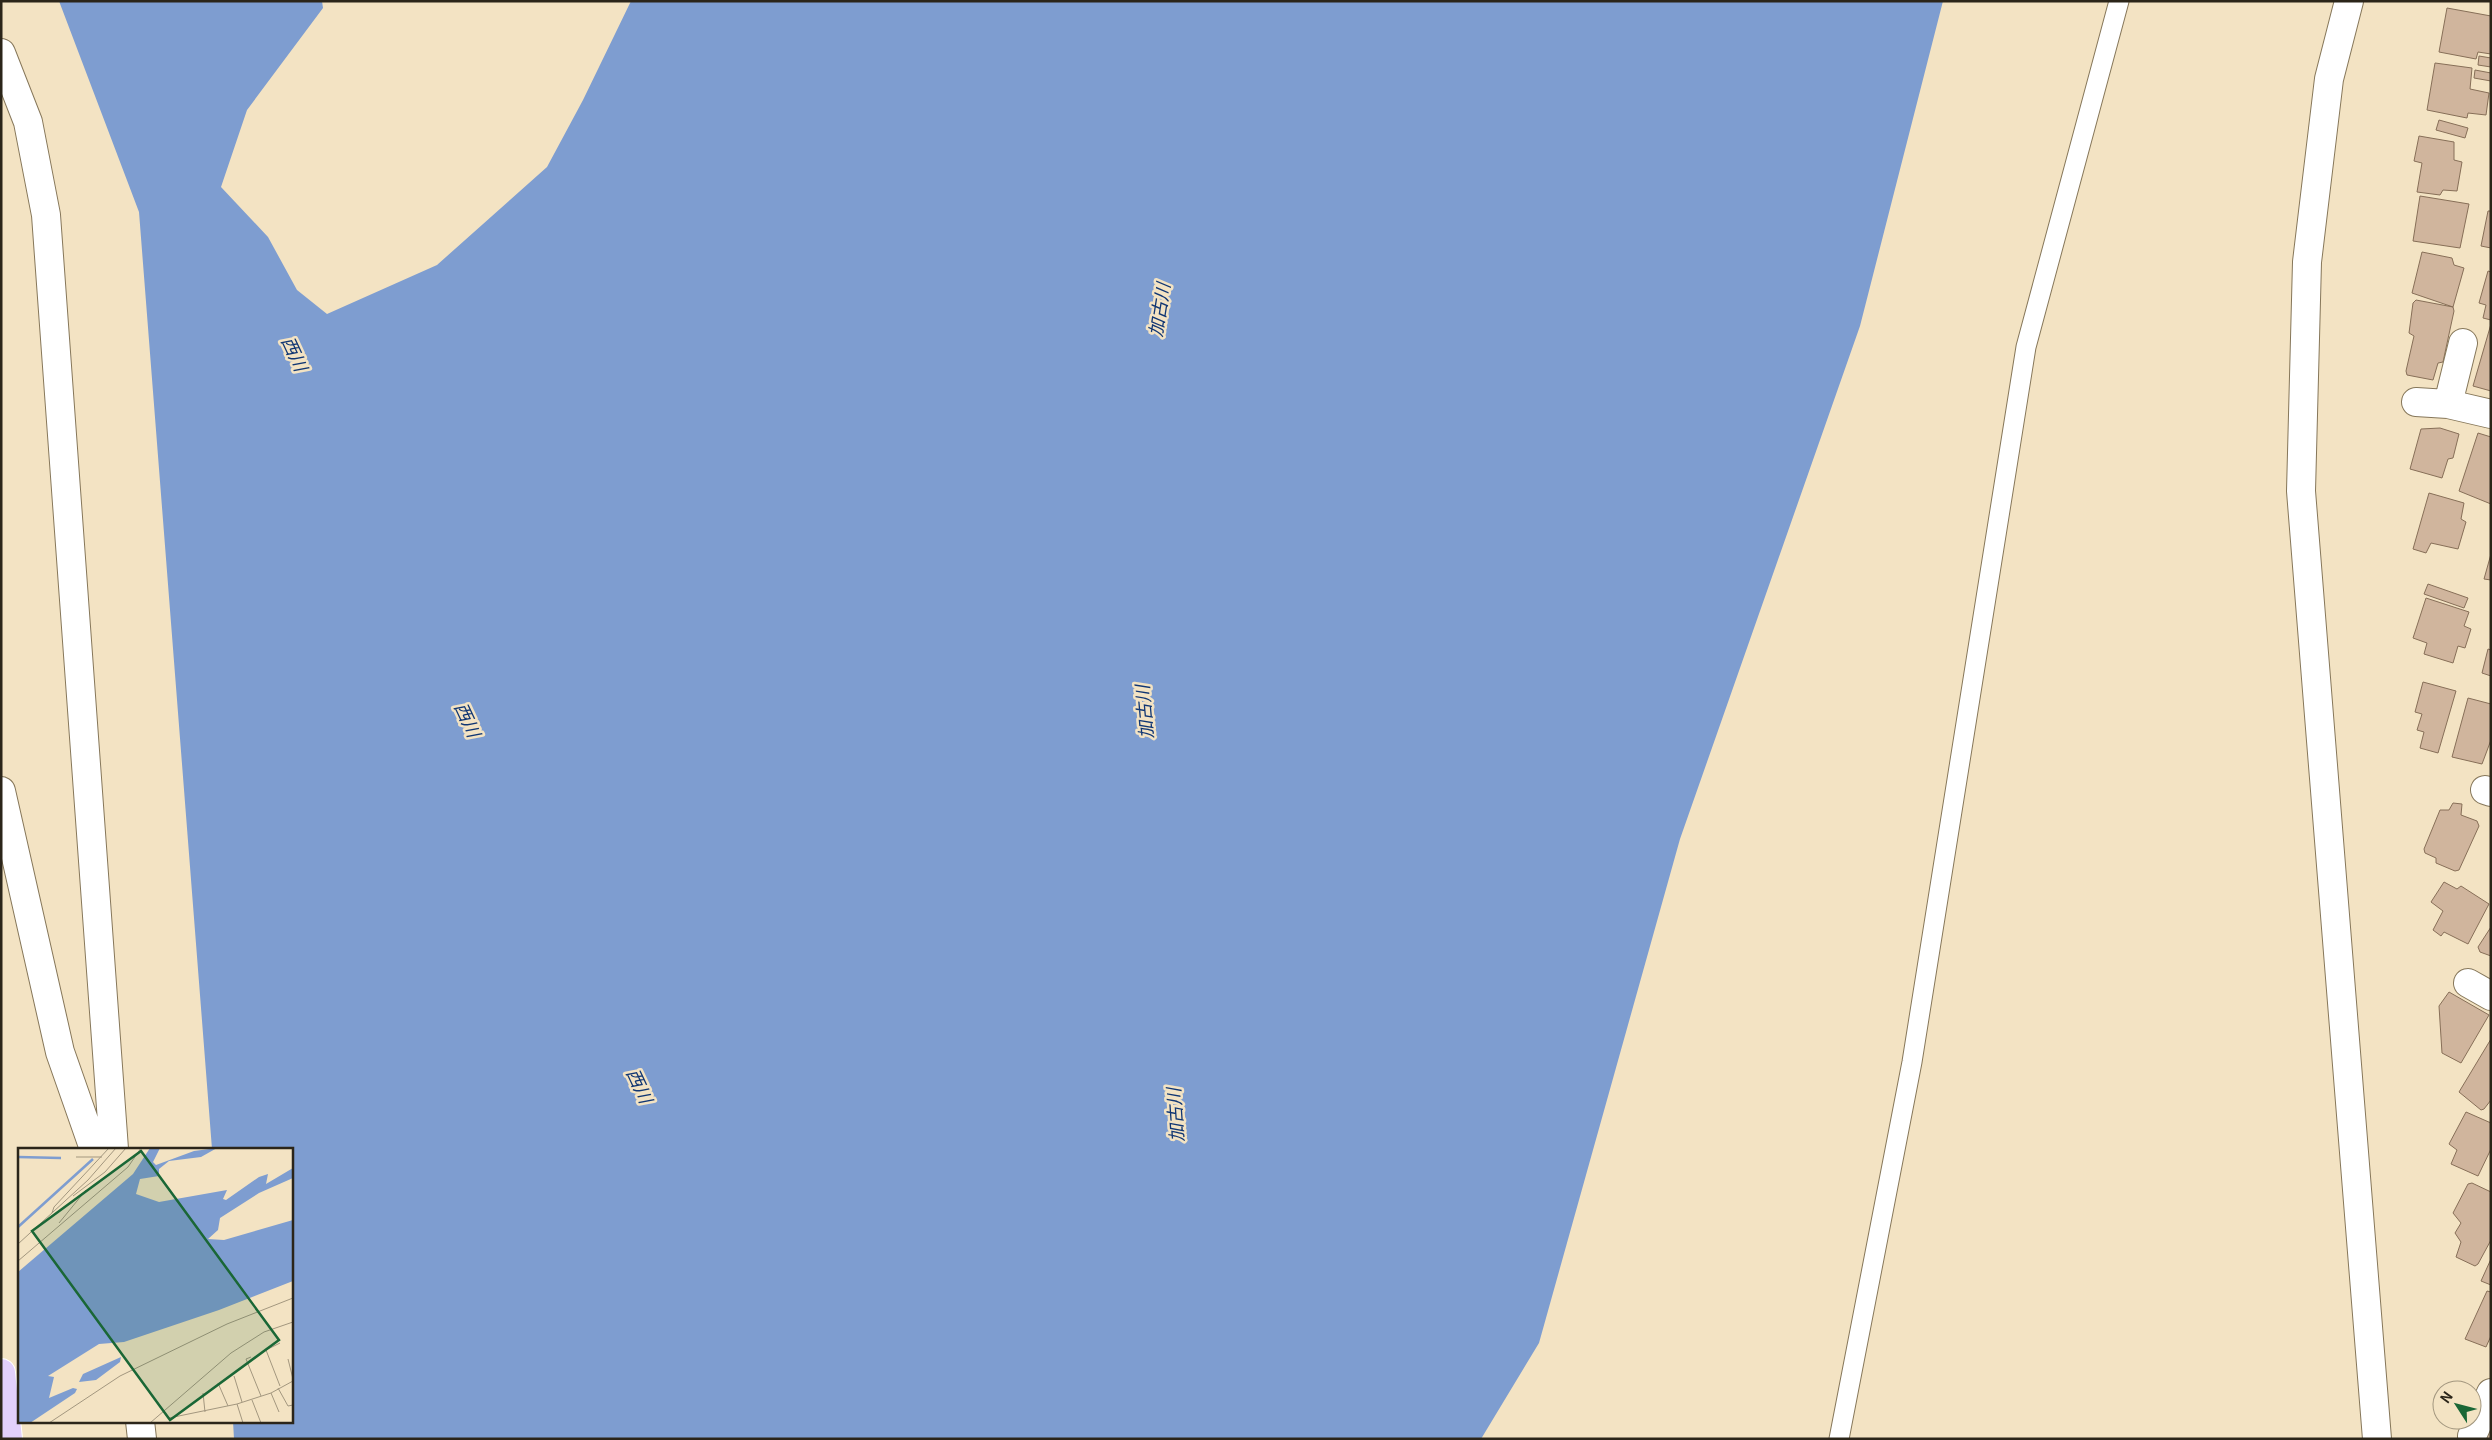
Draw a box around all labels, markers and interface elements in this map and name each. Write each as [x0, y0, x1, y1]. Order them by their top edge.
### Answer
water label: 加古川 [1141, 279, 1175, 338]
water label: 西川 [276, 331, 316, 377]
water label: 加古川 [1128, 682, 1158, 740]
water label: 西川 [449, 697, 489, 743]
water label: 西川 [621, 1063, 661, 1109]
water label: 加古川 [1159, 1085, 1189, 1143]
inset map [18, 1148, 292, 1422]
north arrow [2432, 1380, 2482, 1430]
text: N [2434, 1387, 2457, 1407]

